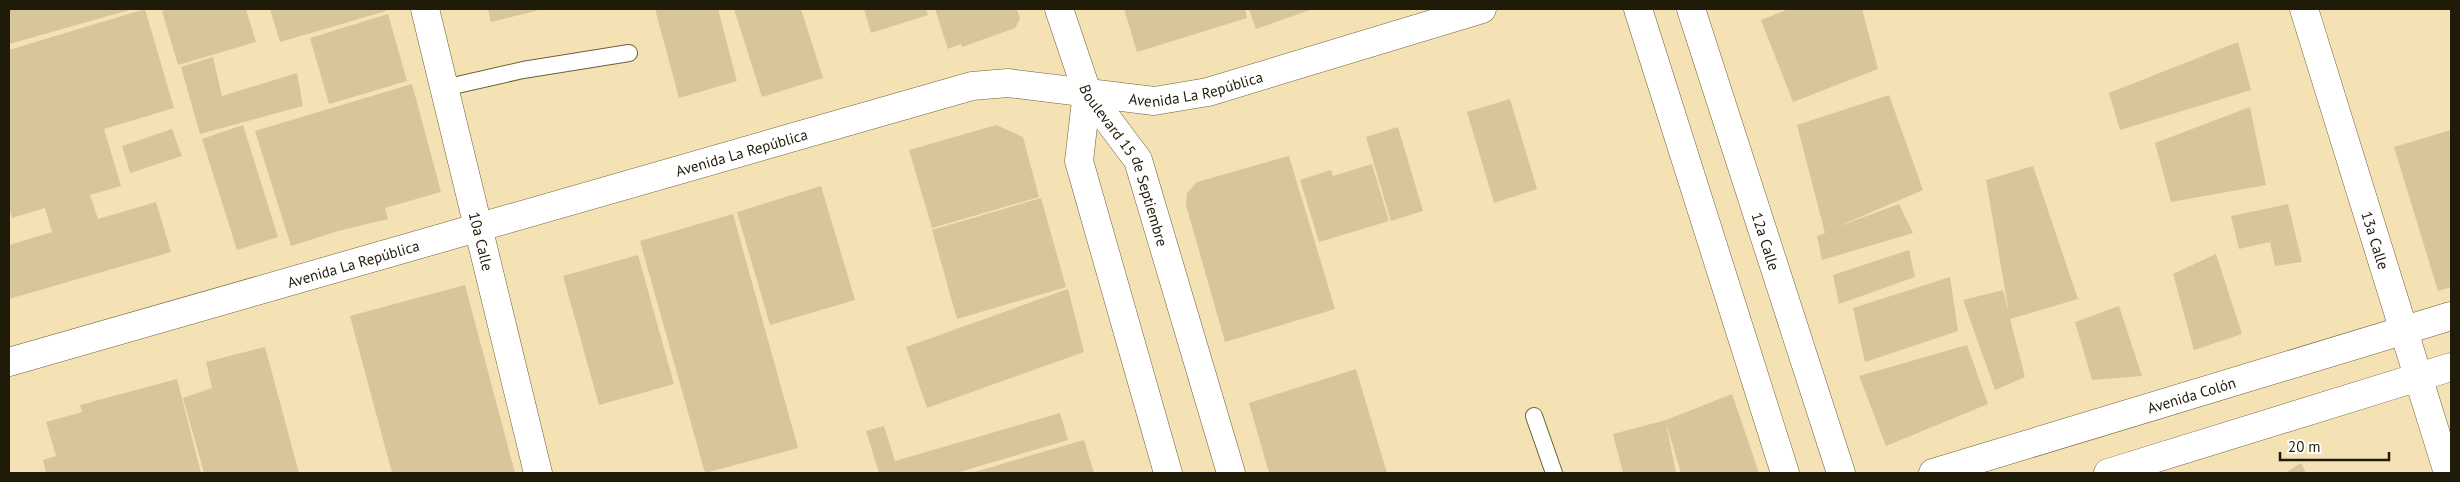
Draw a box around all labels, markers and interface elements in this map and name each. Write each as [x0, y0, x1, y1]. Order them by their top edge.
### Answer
street label: Avenida La República [1128, 67, 1265, 111]
street label: Boulevard 15 de Septiembre [1076, 82, 1173, 248]
street label: Avenida La República [673, 124, 810, 180]
street label: 13a Calle [2358, 209, 2394, 272]
street label: 10a Calle [465, 210, 498, 273]
street label: 12a Calle [1748, 210, 1784, 273]
street label: Avenida La República [285, 235, 421, 291]
street label: Avenida Colón [2145, 372, 2238, 417]
scale bar [2280, 430, 2389, 462]
text: 20 m [2288, 437, 2321, 456]

